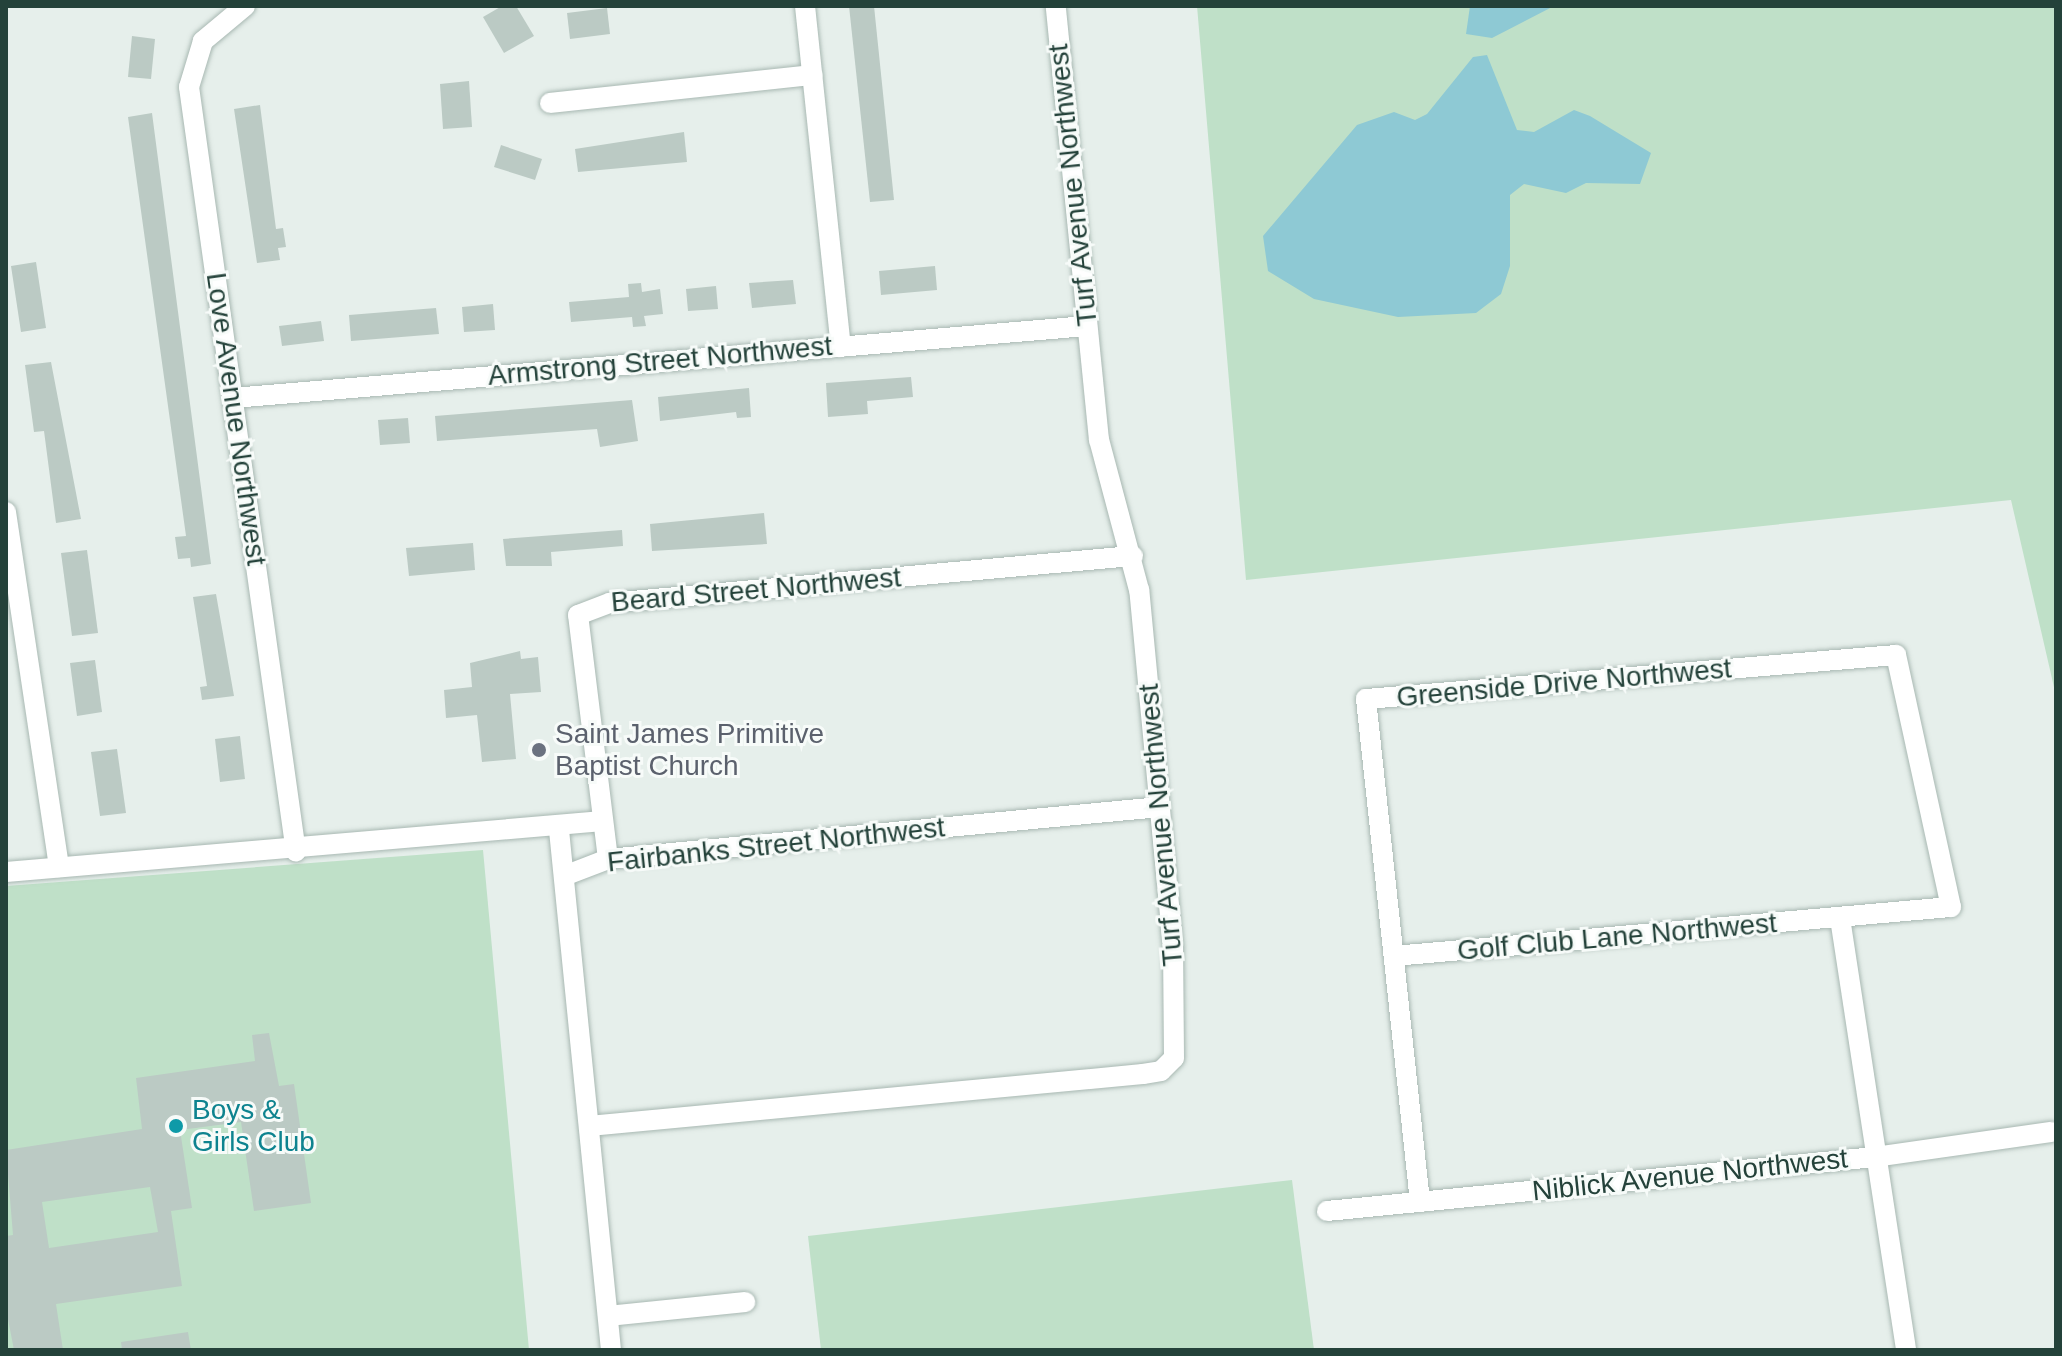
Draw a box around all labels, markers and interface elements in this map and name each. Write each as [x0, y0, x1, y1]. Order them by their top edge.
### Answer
street label: Turf Avenue Northwest [1041, 42, 1105, 328]
street label: Love Avenue Northwest [199, 270, 273, 568]
street label: Armstrong Street Northwest [486, 329, 834, 393]
street label: Beard Street Northwest [610, 561, 902, 619]
street label: Greenside Drive Northwest [1395, 652, 1733, 714]
street label: Turf Avenue Northwest [1132, 682, 1190, 968]
place label: Saint James Primitive Baptist Church [555, 717, 824, 783]
marker: Saint James Primitive Baptist Church [530, 741, 548, 759]
street label: Fairbanks Street Northwest [606, 811, 946, 879]
street label: Golf Club Lane Northwest [1456, 906, 1778, 968]
place label: Boys & Girls Club [192, 1093, 315, 1159]
marker: Boys & Girls Club [167, 1117, 185, 1135]
street label: Niblick Avenue Northwest [1530, 1142, 1850, 1208]

